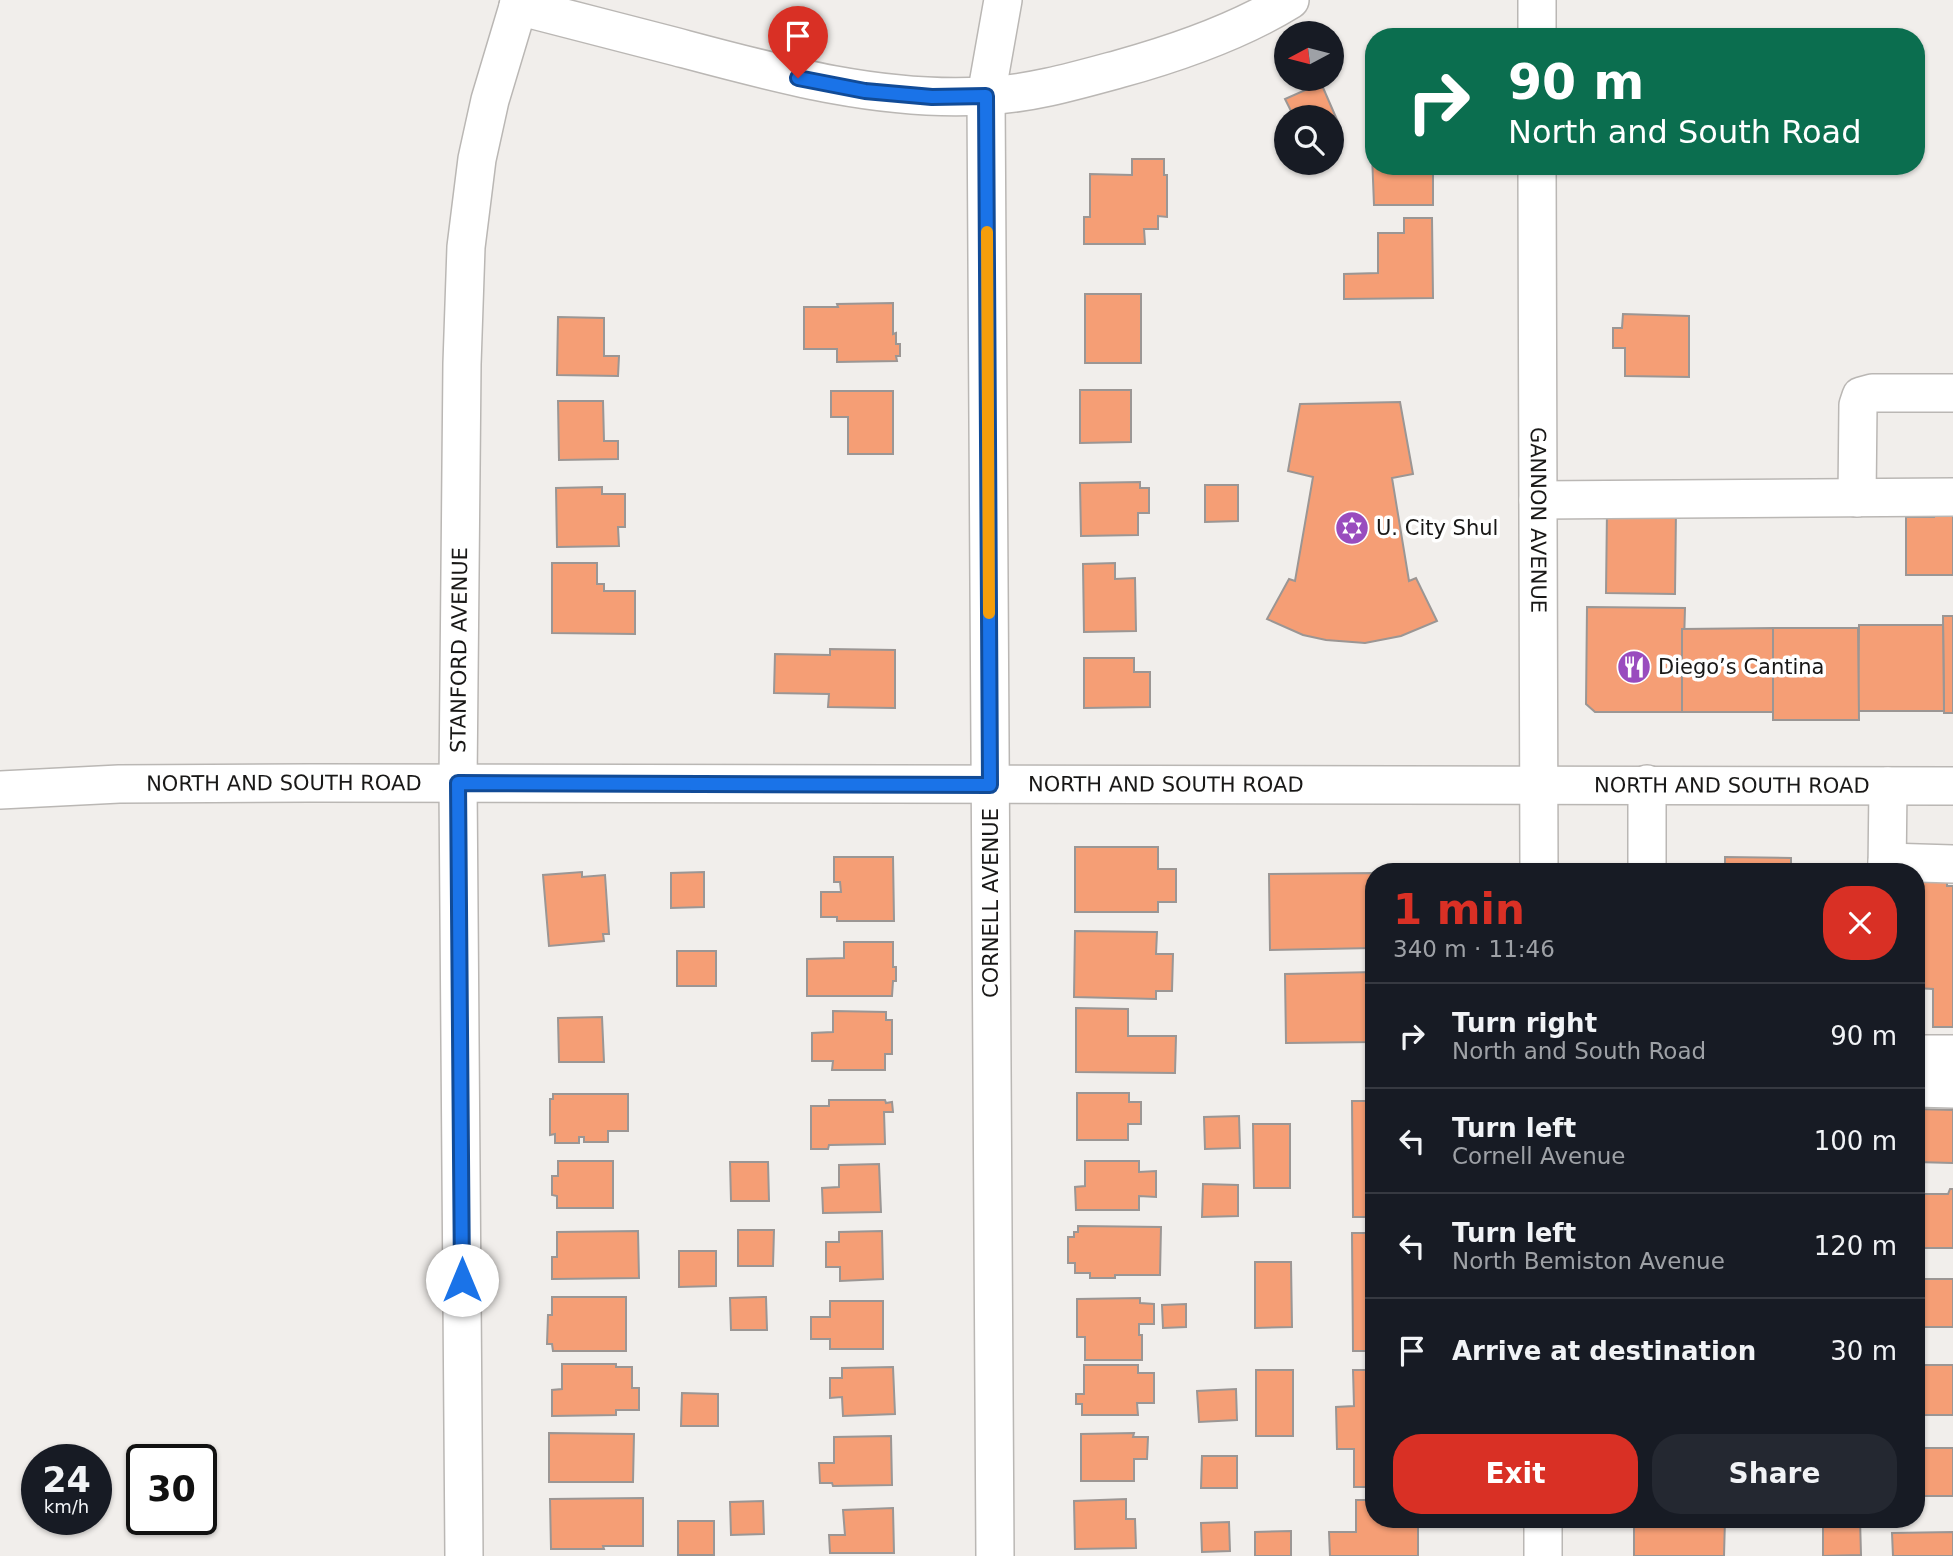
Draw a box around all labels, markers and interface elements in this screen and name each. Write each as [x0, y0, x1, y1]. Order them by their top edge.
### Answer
pin [768, 6, 828, 78]
icon: arrive [779, 17, 817, 55]
north arrow [1274, 21, 1344, 91]
map controls [1274, 21, 1344, 175]
text: 90 m [1508, 54, 1644, 111]
icon: right [1393, 56, 1484, 147]
button: search [1274, 105, 1344, 175]
text: North and South Road [1508, 113, 1862, 151]
street label: GANNON AVENUE [1526, 427, 1550, 613]
synagogue icon: U. City Shul [1333, 509, 1371, 547]
place label: U. City Shul [1376, 516, 1498, 540]
street label: STANFORD AVENUE [446, 547, 472, 753]
restaurant icon: Diego’s Cantina [1615, 648, 1653, 686]
place label: Diego’s Cantina [1658, 655, 1824, 679]
street label: NORTH AND SOUTH ROAD [146, 771, 422, 796]
street label: NORTH AND SOUTH ROAD [1028, 772, 1304, 797]
street label: NORTH AND SOUTH ROAD [1594, 773, 1870, 798]
street label: CORNELL AVENUE [979, 808, 1003, 998]
text: 1 min [1393, 885, 1525, 934]
button: close [1823, 886, 1897, 960]
text: 340 m · 11:46 [1393, 936, 1555, 962]
text: Turn right [1452, 1008, 1597, 1038]
icon: right [1393, 1017, 1431, 1055]
text: 90 m [1830, 1021, 1897, 1051]
text: North and South Road [1452, 1038, 1706, 1064]
text: Turn left [1452, 1113, 1576, 1143]
icon: left [1393, 1122, 1431, 1160]
text: 100 m [1814, 1126, 1897, 1156]
text: Cornell Avenue [1452, 1143, 1625, 1169]
text: Turn left [1452, 1218, 1576, 1248]
icon: left [1393, 1227, 1431, 1265]
text: 120 m [1814, 1231, 1897, 1261]
position arrow [425, 1243, 499, 1317]
text: North Bemiston Avenue [1452, 1248, 1725, 1274]
icon: arrive [1393, 1332, 1431, 1370]
text: Arrive at destination [1452, 1336, 1756, 1366]
text: 30 m [1830, 1336, 1897, 1366]
button: Exit [1393, 1434, 1638, 1514]
button: Share [1652, 1434, 1897, 1514]
speed limit sign: 30 [126, 1444, 217, 1535]
text: 24 [42, 1460, 91, 1500]
text: km/h [44, 1496, 89, 1517]

